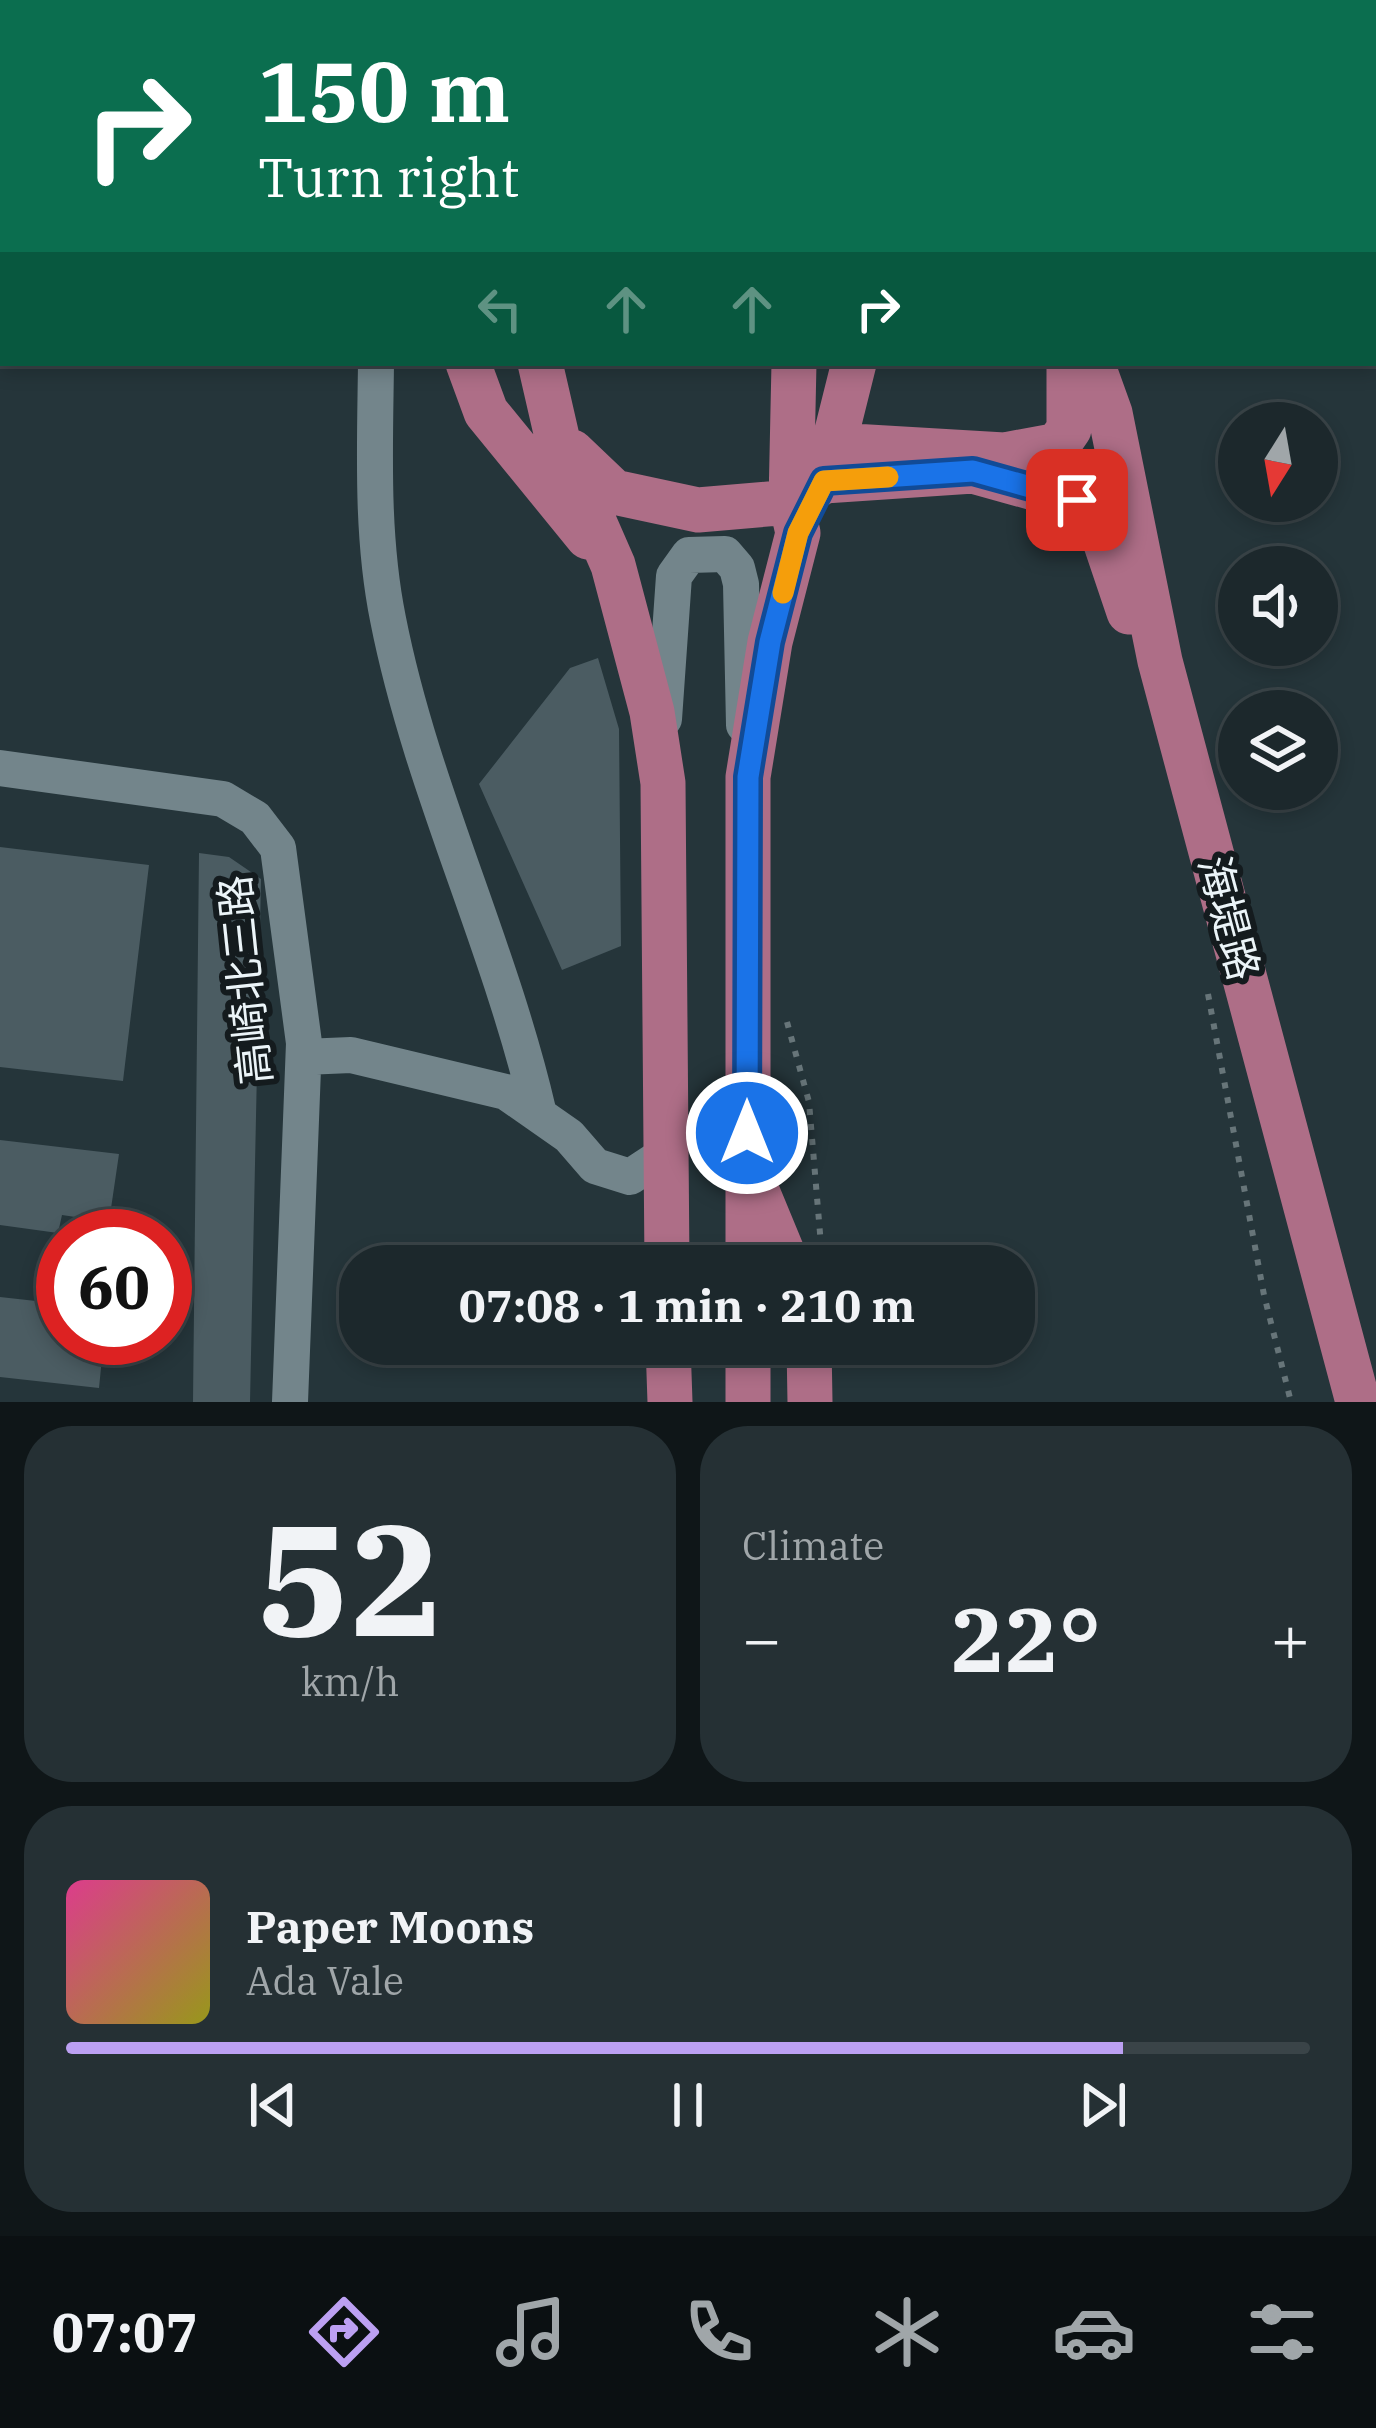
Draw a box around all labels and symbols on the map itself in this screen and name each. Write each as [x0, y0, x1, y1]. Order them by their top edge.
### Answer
north arrow [1218, 402, 1338, 522]
pin [1026, 449, 1128, 551]
street label: 海堤路 [1187, 850, 1272, 986]
street label: 高崎北三路 [206, 873, 283, 1087]
position arrow [684, 1070, 810, 1196]
speed limit sign: 60 [36, 1209, 192, 1365]

